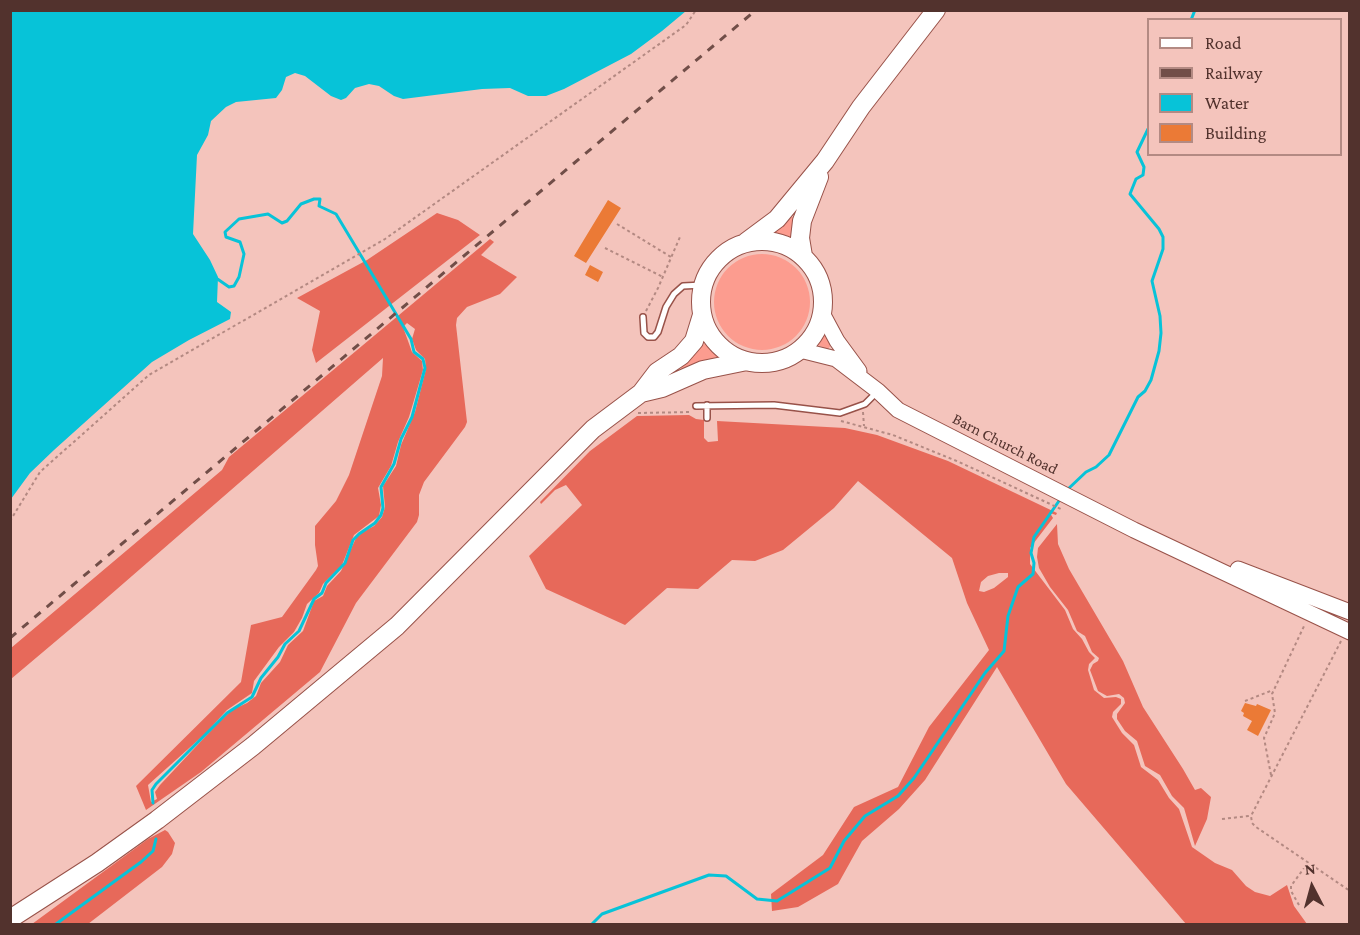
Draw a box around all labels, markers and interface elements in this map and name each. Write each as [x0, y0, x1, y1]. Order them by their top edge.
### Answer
legend [1147, 18, 1342, 156]
text: Road [1205, 33, 1242, 53]
text: Railway [1205, 63, 1262, 83]
text: Water [1205, 93, 1249, 113]
text: Building [1205, 123, 1266, 143]
street label: Barn Church Road [949, 409, 1061, 479]
north arrow [1282, 857, 1342, 917]
text: N [1304, 860, 1316, 878]

